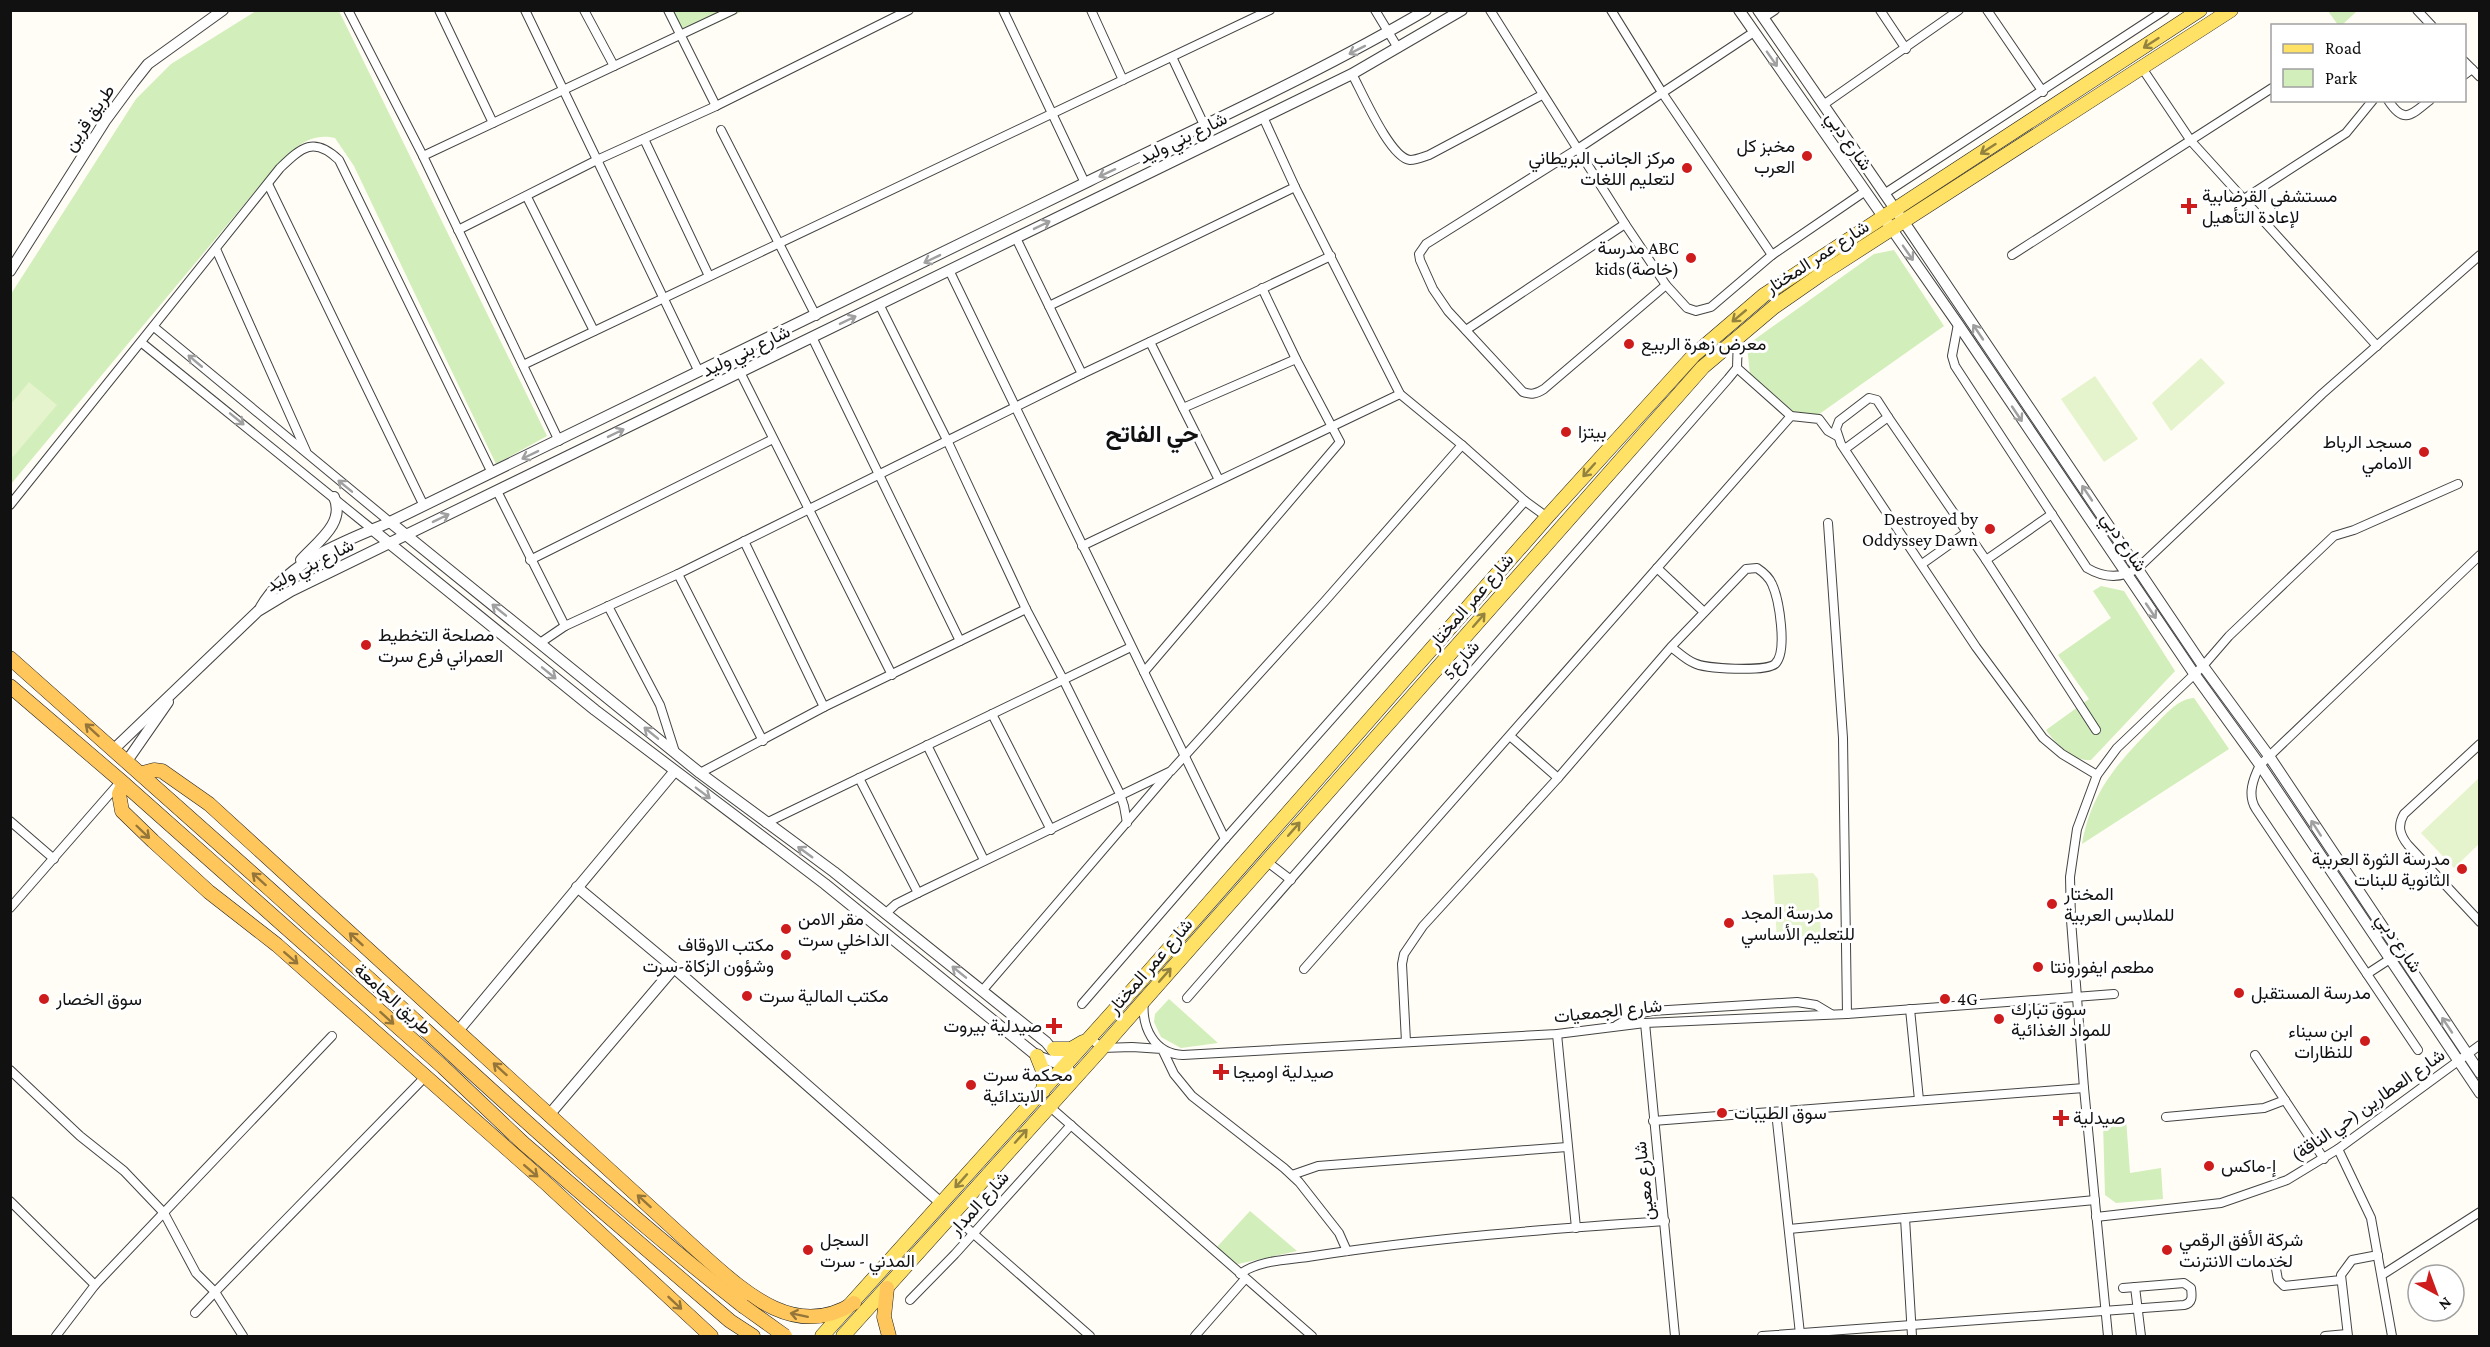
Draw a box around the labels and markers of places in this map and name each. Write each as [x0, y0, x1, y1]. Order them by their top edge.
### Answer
place label: مخبز كل العرب [1737, 136, 1795, 178]
place label: مركز الجانب البريطاني لتعليم اللغات [1528, 148, 1675, 191]
marker: مخبز كل العرب [1800, 149, 1814, 163]
marker: مركز الجانب البريطاني لتعليم اللغات [1680, 161, 1694, 175]
place label: مستشفي القرضابية لإعادة التأهيل [2202, 186, 2337, 229]
marker: مستشفي القرضابية لإعادة التأهيل [2180, 197, 2198, 215]
place label: مدرسة ABC kids(خاصة) [1595, 238, 1679, 280]
marker: مدرسة ABC kids(خاصة) [1684, 251, 1698, 265]
place label: معرض زهرة الربيع [1641, 334, 1766, 356]
marker: معرض زهرة الربيع [1622, 337, 1636, 351]
place label: بيتزا [1578, 422, 1607, 443]
marker: بيتزا [1559, 425, 1573, 439]
place label: مسجد الرباط الامامي [2323, 432, 2412, 478]
marker: مسجد الرباط الامامي [2417, 445, 2431, 459]
place label: Destroyed by Oddyssey Dawn [1862, 509, 1979, 550]
marker: Destroyed by Oddyssey Dawn [1983, 522, 1997, 536]
place label: مصلحة التخطيط العمراني فرع سرت [378, 625, 503, 671]
marker: مصلحة التخطيط العمراني فرع سرت [359, 638, 373, 652]
place label: مدرسة الثورة العربية الثانوية للبنات [2311, 849, 2450, 891]
marker: مدرسة الثورة العربية الثانوية للبنات [2455, 862, 2469, 876]
place label: المختار للملابس العربية [2063, 884, 2174, 926]
marker: المختار للملابس العربية [2045, 897, 2059, 911]
place label: مدرسة المجد للتعليم الأساسي [1741, 903, 1855, 949]
place label: مقر الامن الداخلي سرت [798, 909, 889, 955]
marker: مدرسة المجد للتعليم الأساسي [1722, 916, 1736, 930]
marker: مقر الامن الداخلي سرت [779, 922, 793, 936]
place label: مكتب الاوقاف وشؤون الزكاة-سرت [642, 935, 774, 977]
marker: مكتب الاوقاف وشؤون الزكاة-سرت [779, 948, 793, 962]
place label: مطعم ايفورونتا [2050, 957, 2154, 979]
marker: مطعم ايفورونتا [2031, 960, 2045, 974]
place label: مدرسة المستقبل [2251, 983, 2371, 1004]
place label: مكتب المالية سرت [759, 986, 889, 1007]
marker: مدرسة المستقبل [2232, 986, 2246, 1000]
place label: سوق الخصار [55, 989, 142, 1010]
marker: مكتب المالية سرت [740, 989, 754, 1003]
place label: 4G [1957, 989, 1978, 1009]
marker: سوق الخصار [37, 992, 51, 1006]
marker: 4G [1938, 992, 1952, 1006]
place label: سوق تبارك للمواد الغذائية [2011, 999, 2111, 1041]
marker: سوق تبارك للمواد الغذائية [1992, 1012, 2006, 1026]
place label: صيدلية بيروت [944, 1016, 1042, 1037]
marker: صيدلية بيروت [1047, 1019, 1061, 1033]
place label: ابن سيناء للنظارات [2288, 1021, 2353, 1063]
marker: ابن سيناء للنظارات [2358, 1034, 2372, 1048]
place label: صيدلية اوميجا [1233, 1062, 1334, 1083]
place label: محكمة سرت الابتدائية [983, 1065, 1073, 1106]
marker: صيدلية اوميجا [1214, 1065, 1228, 1079]
marker: محكمة سرت الابتدائية [964, 1078, 978, 1092]
place label: سوق الطيبات [1734, 1103, 1827, 1124]
marker: سوق الطيبات [1715, 1106, 1729, 1120]
place label: صيدلية [2073, 1108, 2125, 1128]
marker: صيدلية [2054, 1111, 2068, 1125]
place label: إ-ماكس [2221, 1156, 2276, 1178]
marker: إ-ماكس [2202, 1159, 2216, 1173]
place label: السجل المدني - سرت [820, 1230, 915, 1276]
place label: شركة الأفق الرقمي لخدمات الانترنت [2179, 1230, 2303, 1272]
marker: السجل المدني - سرت [801, 1243, 815, 1257]
marker: شركة الأفق الرقمي لخدمات الانترنت [2160, 1243, 2174, 1257]

